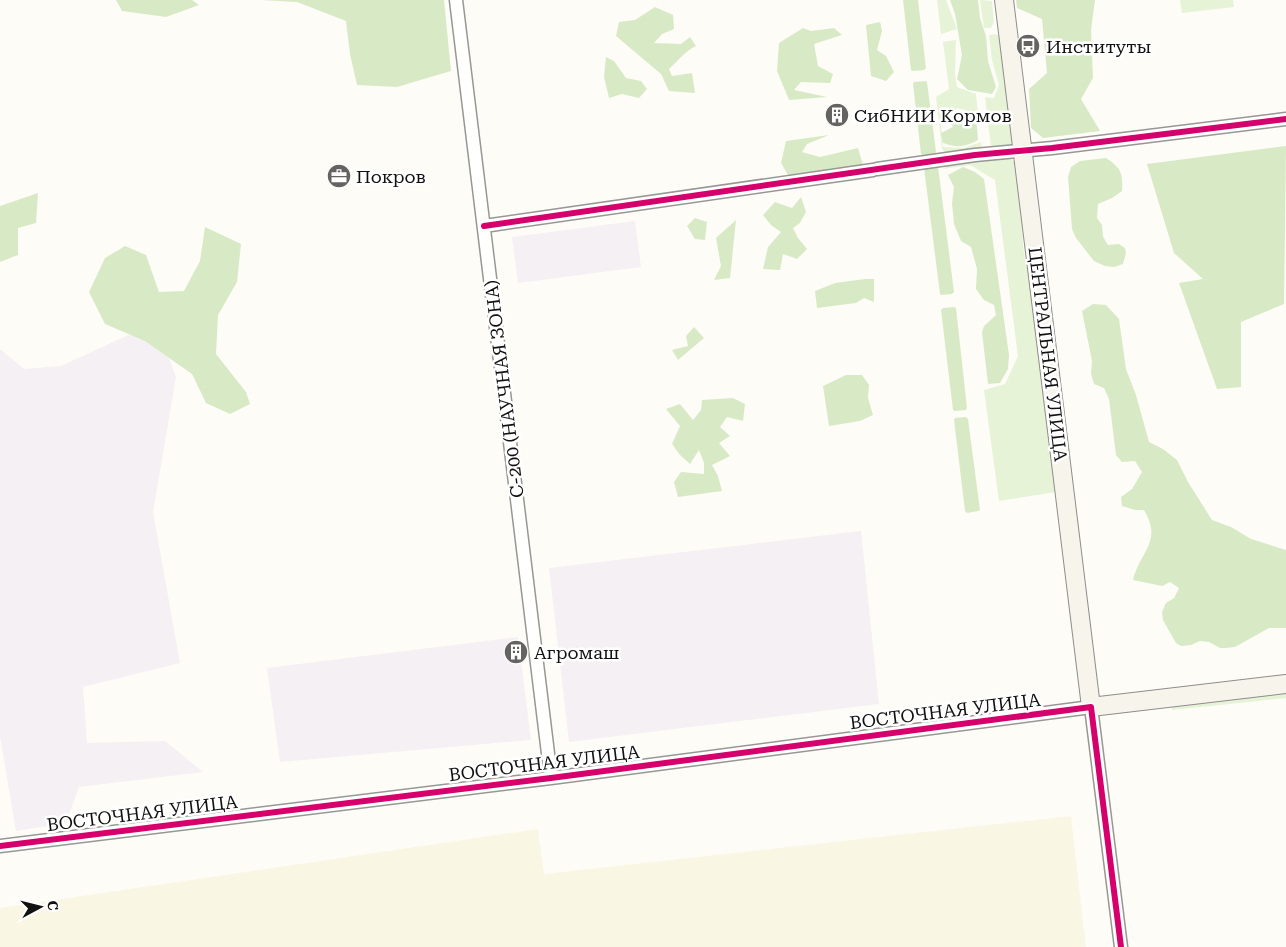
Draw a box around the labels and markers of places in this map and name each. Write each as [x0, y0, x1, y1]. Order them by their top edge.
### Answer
bus stop icon: Институты [1015, 33, 1041, 59]
place label: Институты [1046, 36, 1151, 57]
building icon: СибНИИ Кормов [824, 102, 850, 128]
place label: СибНИИ Кормов [854, 105, 1012, 126]
office icon: Покров [326, 163, 352, 189]
place label: Покров [356, 166, 426, 187]
building icon: Агромаш [503, 639, 529, 665]
place label: Агромаш [534, 642, 619, 663]

